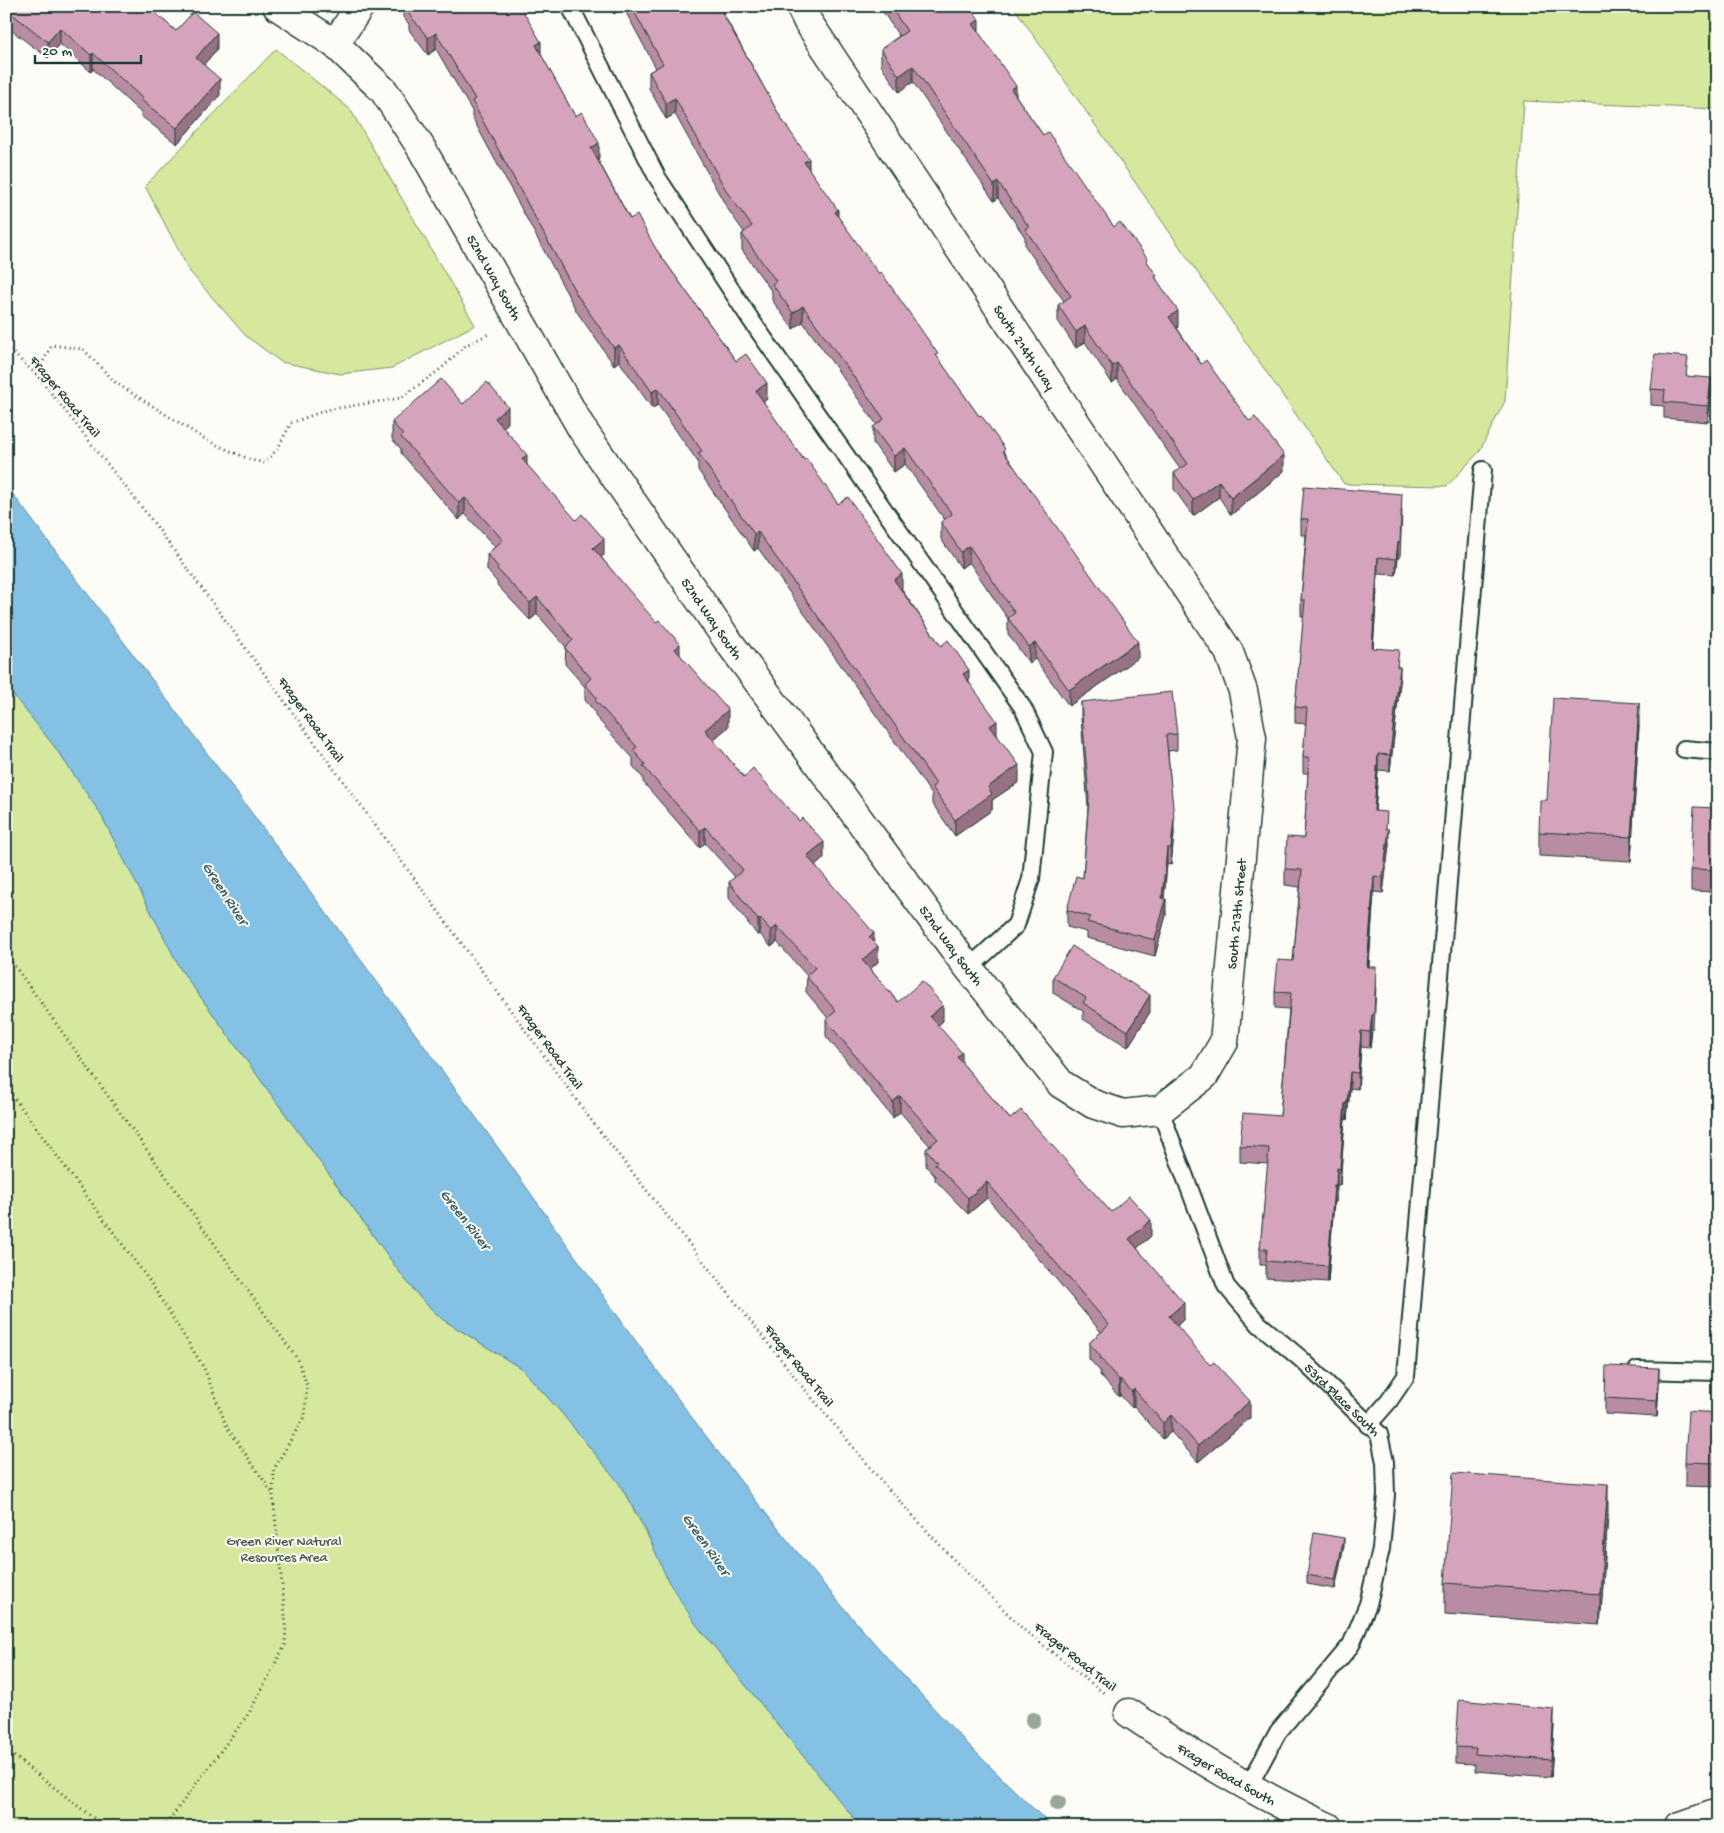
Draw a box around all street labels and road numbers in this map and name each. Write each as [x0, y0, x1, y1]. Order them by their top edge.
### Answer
street label: 52nd Way South [462, 232, 524, 325]
street label: South 214th Way [988, 303, 1058, 394]
street label: Frager Road Trail [24, 353, 103, 442]
street label: 52nd Way South [676, 575, 745, 664]
street label: Frager Road Trail [273, 674, 347, 767]
street label: South 213th Street [1225, 857, 1252, 970]
street label: 52nd Way South [914, 903, 986, 990]
street label: Frager Road Trail [512, 1001, 586, 1094]
street label: Frager Road Trail [759, 1321, 837, 1411]
street label: 53rd Place South [1300, 1361, 1383, 1442]
street label: Frager Road Trail [1029, 1619, 1119, 1696]
street label: Frager Road South [1172, 1740, 1278, 1811]

